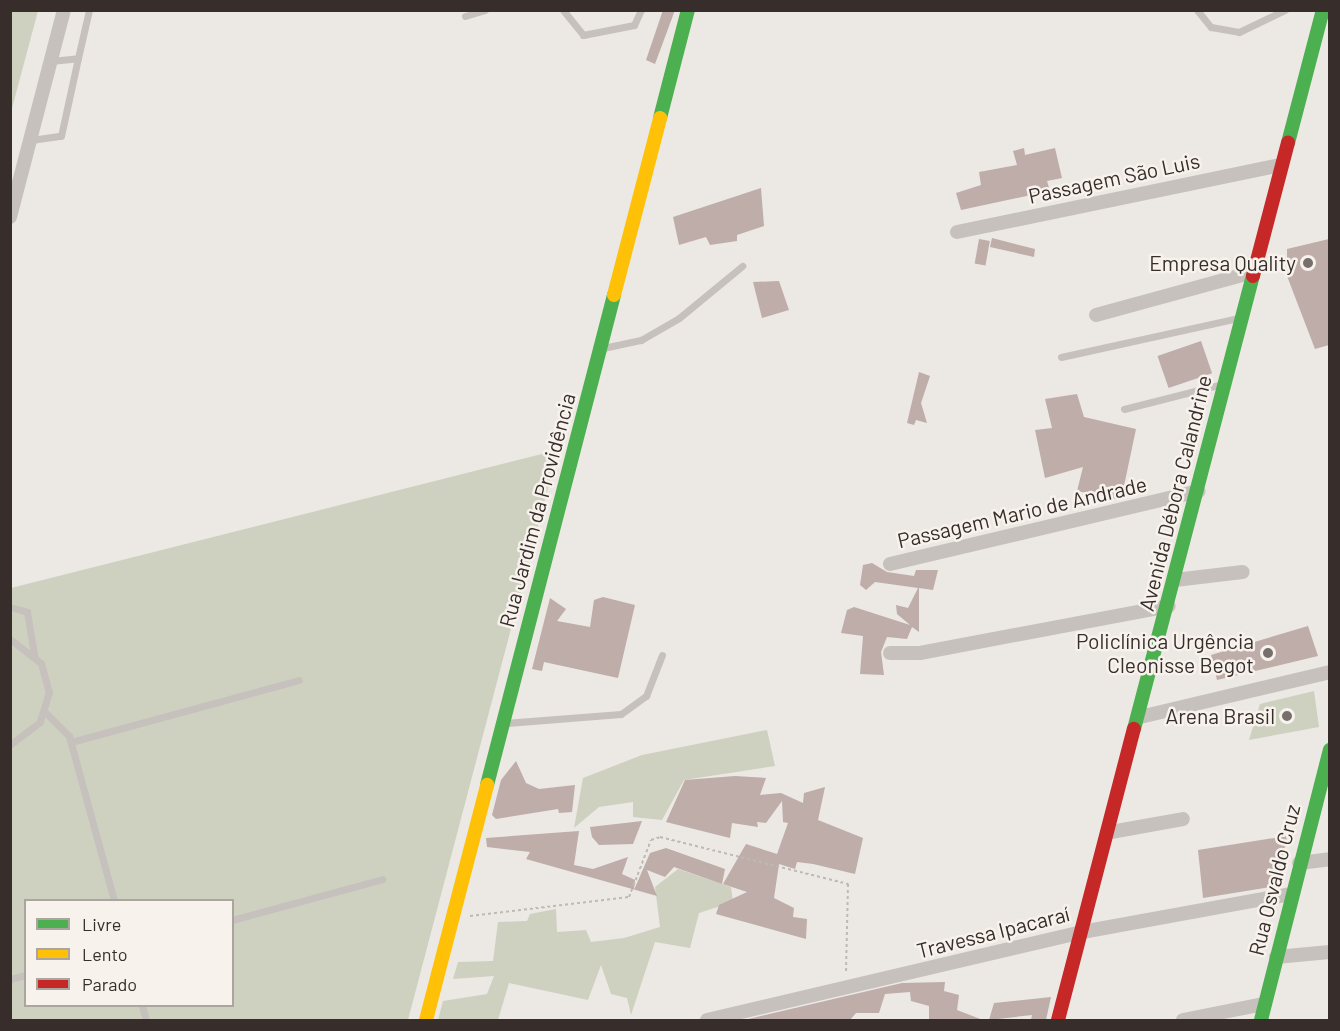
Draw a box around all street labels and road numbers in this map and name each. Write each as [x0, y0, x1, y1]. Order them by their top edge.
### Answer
street label: Passagem São Luis [1026, 148, 1202, 208]
street label: Avenida Débora Calandrine [1133, 372, 1217, 614]
street label: Rua Jardim da Providência [494, 390, 580, 630]
street label: Passagem Mario de Andrade [895, 471, 1149, 553]
street label: Rua Osvaldo Cruz [1243, 802, 1305, 958]
street label: Travessa Ipacaraí [914, 901, 1072, 963]

